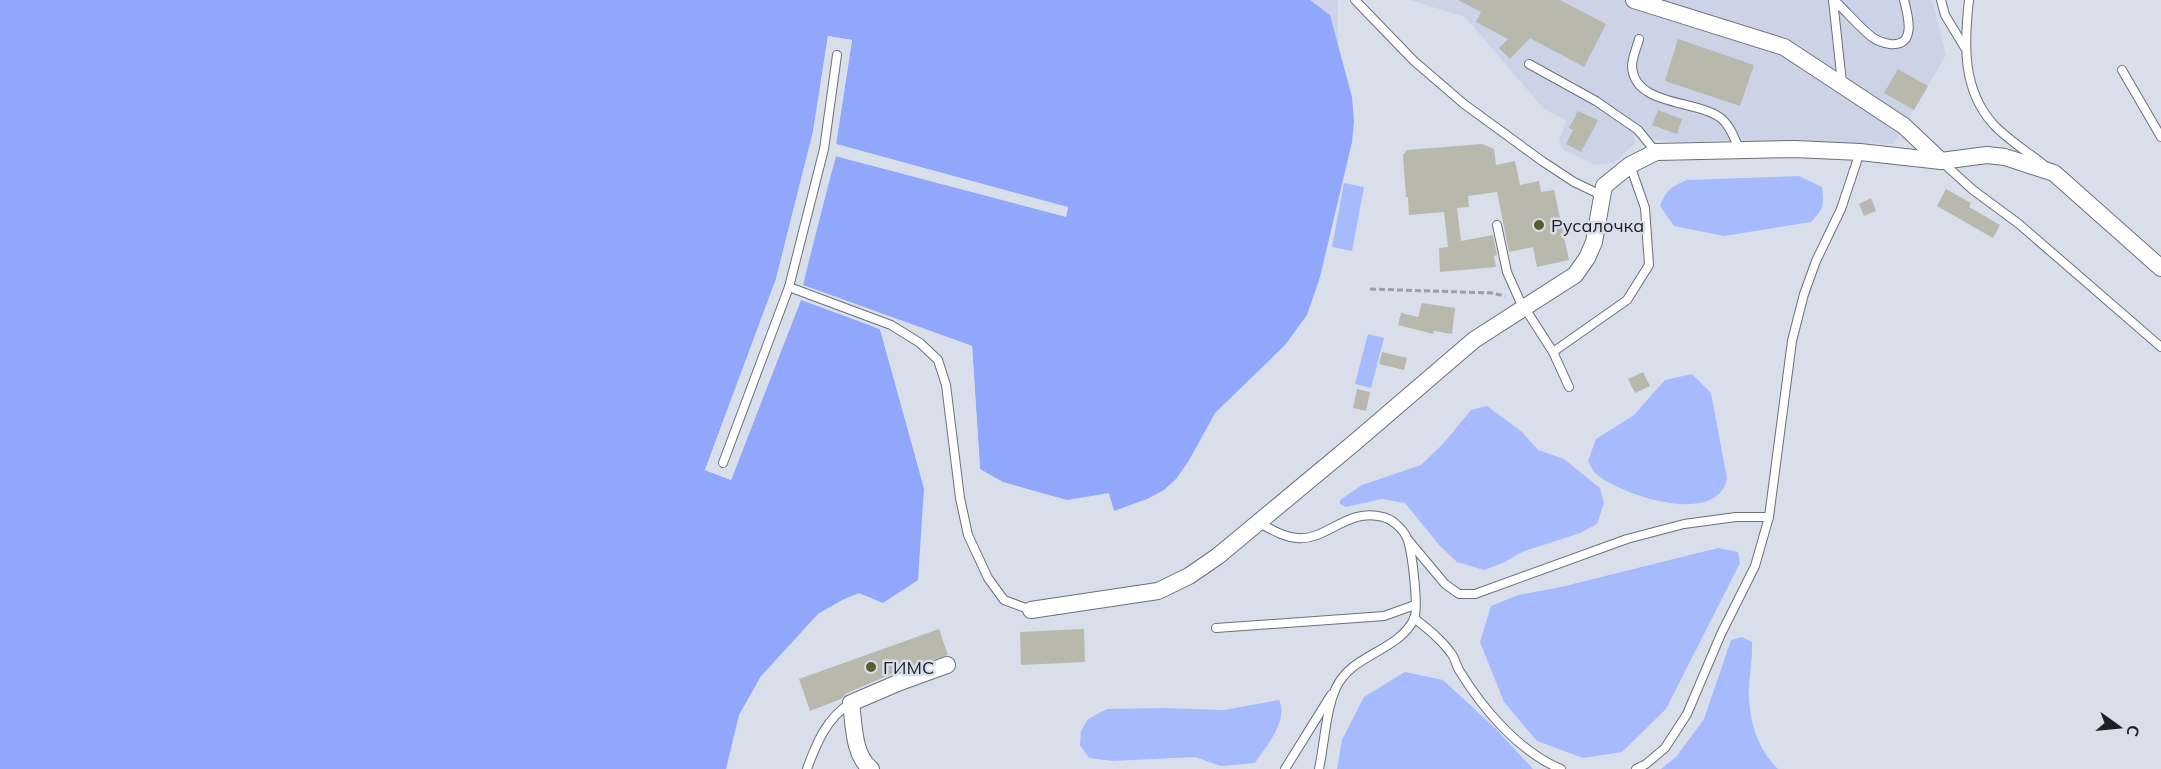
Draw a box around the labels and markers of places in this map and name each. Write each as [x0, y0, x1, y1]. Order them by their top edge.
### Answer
place label: Русалочка [1551, 214, 1644, 237]
marker: Русалочка [1532, 218, 1546, 232]
place label: ГИМС [883, 656, 934, 679]
marker: ГИМС [864, 660, 878, 674]

